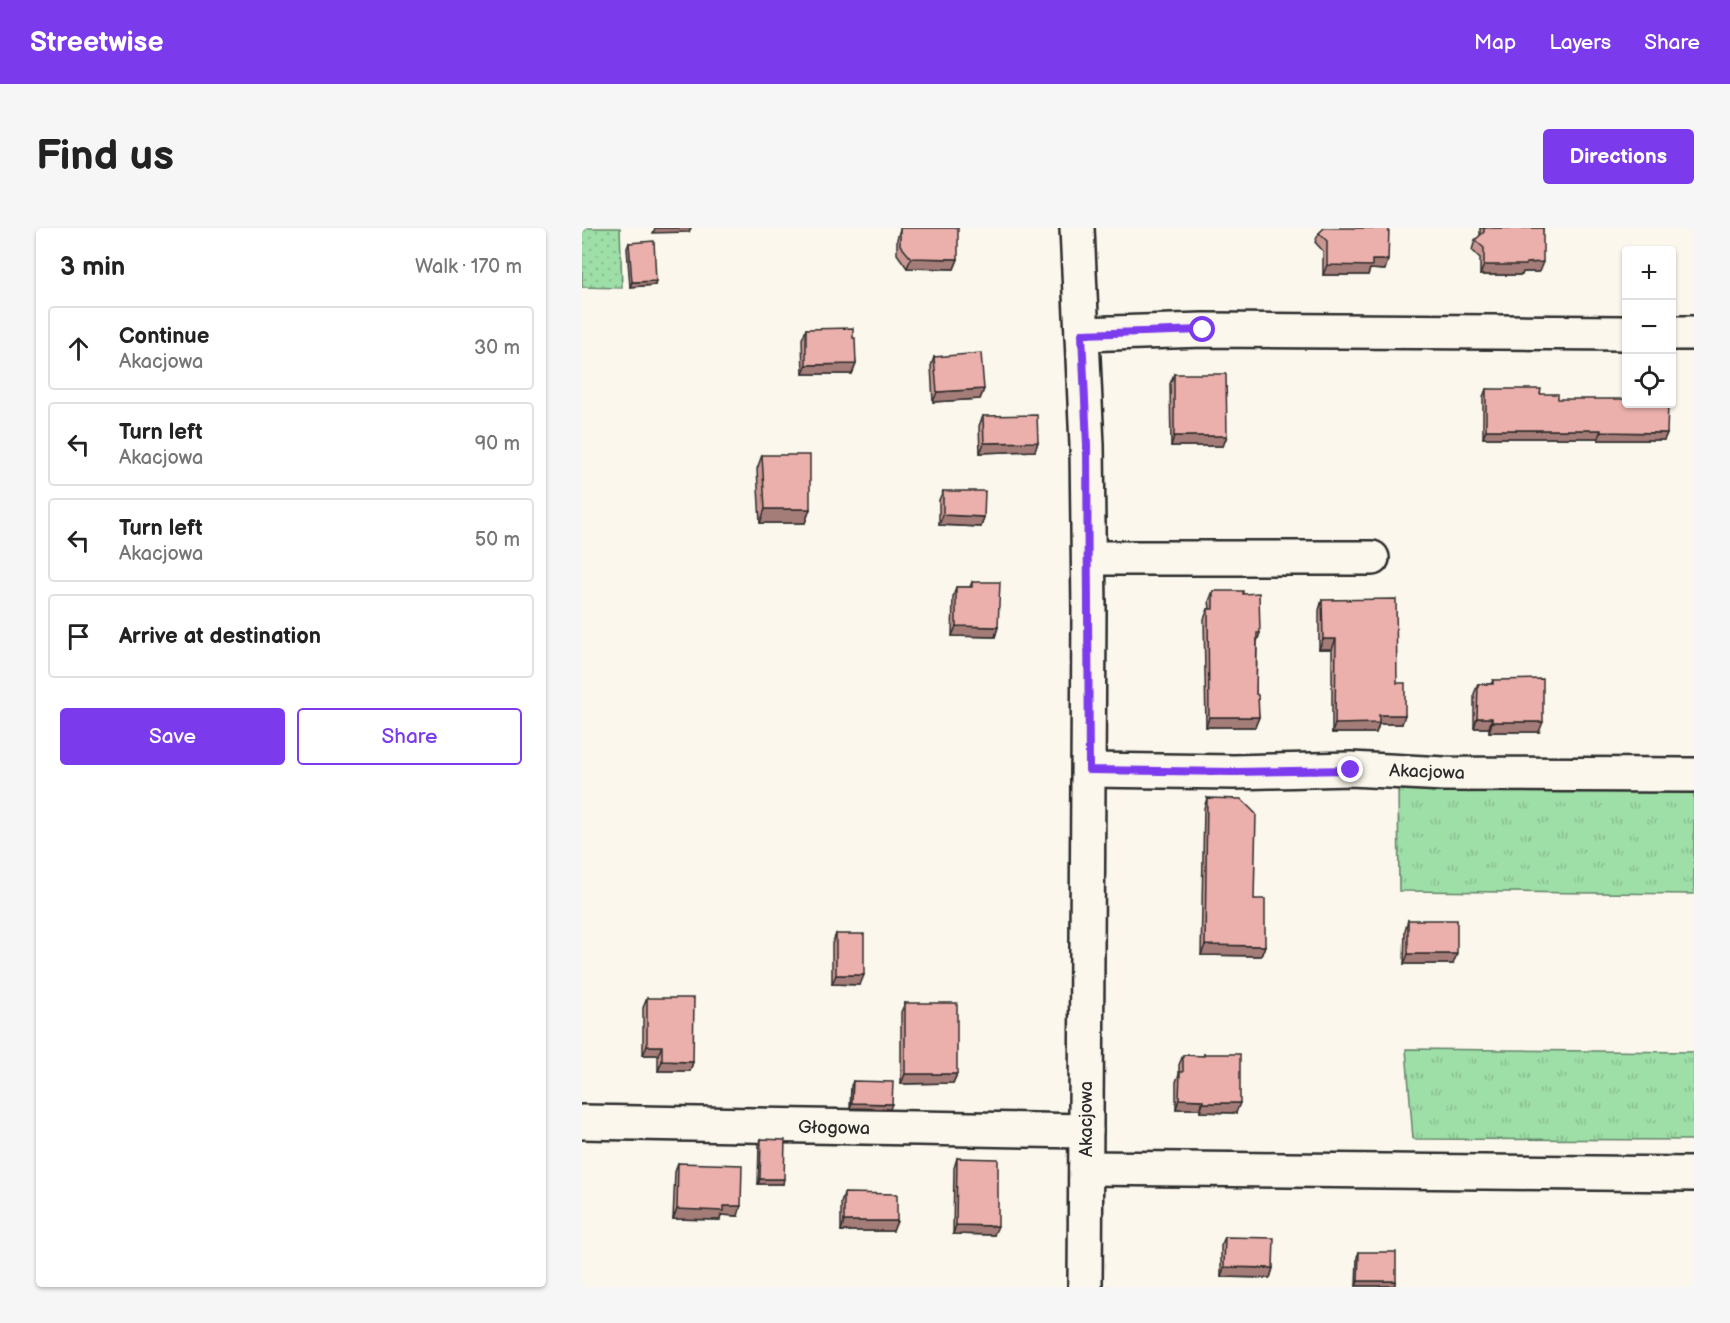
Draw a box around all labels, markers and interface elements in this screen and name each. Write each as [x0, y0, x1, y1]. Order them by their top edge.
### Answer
text: Streetwise [30, 26, 163, 59]
text: Map [1474, 30, 1516, 55]
text: Layers [1549, 30, 1611, 55]
text: Share [1644, 30, 1700, 55]
button: Directions [1543, 129, 1694, 184]
text: Find us [36, 131, 174, 182]
map controls [1622, 246, 1676, 408]
button: + [1622, 246, 1676, 300]
text: 3 min [60, 252, 125, 283]
text: Walk · 170 m [415, 255, 522, 279]
button: − [1622, 300, 1676, 354]
route start [1189, 316, 1215, 342]
text: Continue [119, 323, 209, 350]
icon: ahead [62, 332, 95, 365]
text: 30 m [474, 336, 520, 360]
text: Akacjowa [119, 350, 203, 374]
button: locate [1622, 354, 1676, 408]
text: Turn left [119, 419, 203, 446]
icon: left [62, 428, 95, 461]
text: 90 m [475, 432, 520, 456]
text: Akacjowa [119, 446, 203, 470]
text: Turn left [119, 515, 203, 542]
icon: left [62, 524, 95, 557]
text: 50 m [475, 528, 520, 552]
text: Akacjowa [119, 542, 203, 566]
icon: arrive [62, 620, 95, 653]
text: Arrive at destination [119, 623, 321, 650]
button: Save [60, 708, 285, 765]
button: Share [297, 708, 522, 765]
route end [1337, 756, 1363, 782]
street label: Akacjowa [1389, 760, 1465, 784]
street label: Akacjowa [1076, 1081, 1097, 1157]
street label: Głogowa [798, 1117, 870, 1139]

